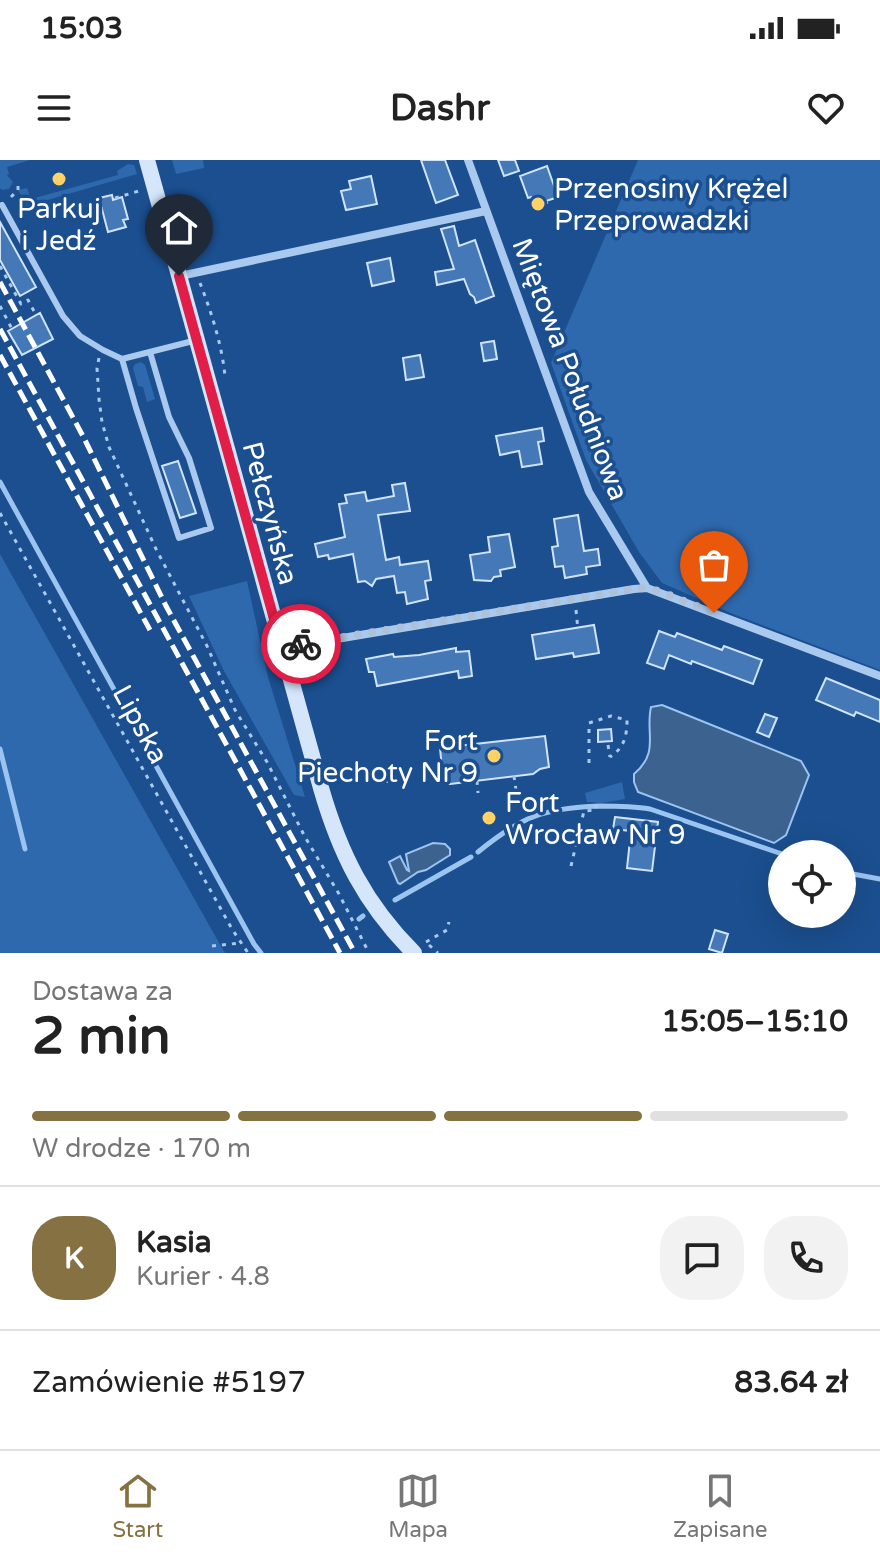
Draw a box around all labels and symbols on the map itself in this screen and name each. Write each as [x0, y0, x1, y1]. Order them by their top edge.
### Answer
marker: Parkuj i Jedź [50, 170, 68, 188]
place label: Przenosiny Krężel Przeprowadzki [554, 172, 788, 238]
place label: Parkuj i Jedź [17, 192, 101, 258]
pin [145, 194, 213, 276]
marker: Przenosiny Krężel Przeprowadzki [529, 195, 547, 213]
street label: Miętowa Południowa [504, 234, 636, 505]
street label: Pełczyńska [235, 438, 305, 588]
pin [680, 531, 748, 613]
courier [261, 604, 341, 684]
street label: Lipska [105, 679, 176, 770]
place label: Fort Piechoty Nr 9 [297, 724, 478, 790]
marker: Fort Piechoty Nr 9 [485, 747, 503, 765]
place label: Fort Wrocław Nr 9 [505, 786, 686, 852]
marker: Fort Wrocław Nr 9 [480, 809, 498, 827]

